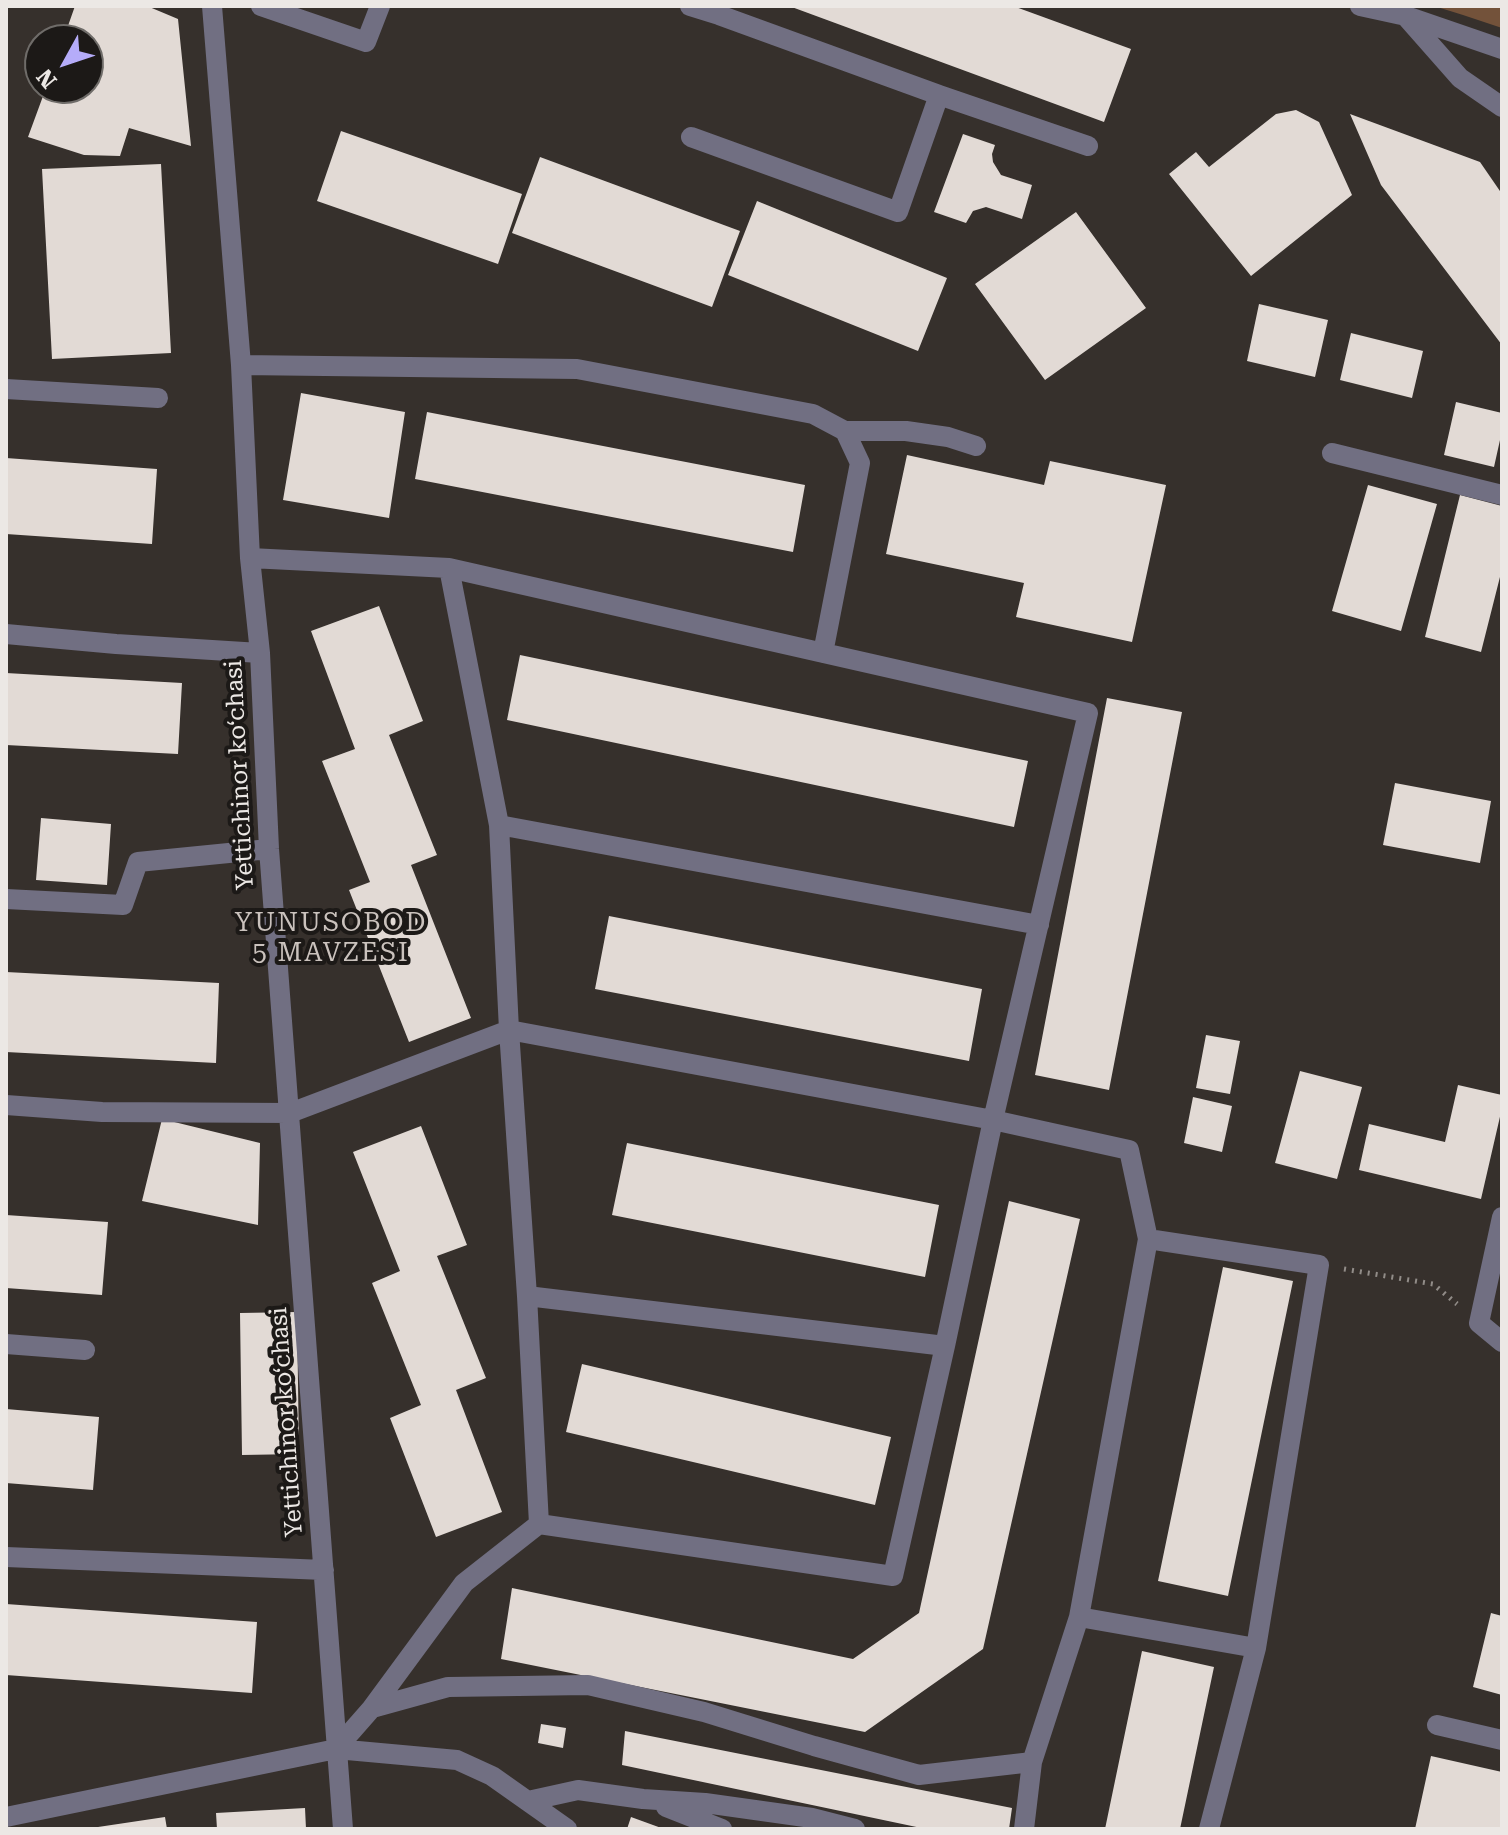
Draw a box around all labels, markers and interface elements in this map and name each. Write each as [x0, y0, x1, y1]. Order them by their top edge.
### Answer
north arrow [24, 24, 104, 104]
text: N [32, 64, 62, 93]
street label: Yettichinor ko‘chasi [220, 659, 260, 891]
district label: YUNUSOBOD 5 MAVZESI [235, 907, 427, 968]
street label: Yettichinor ko‘chasi [265, 1306, 309, 1538]

